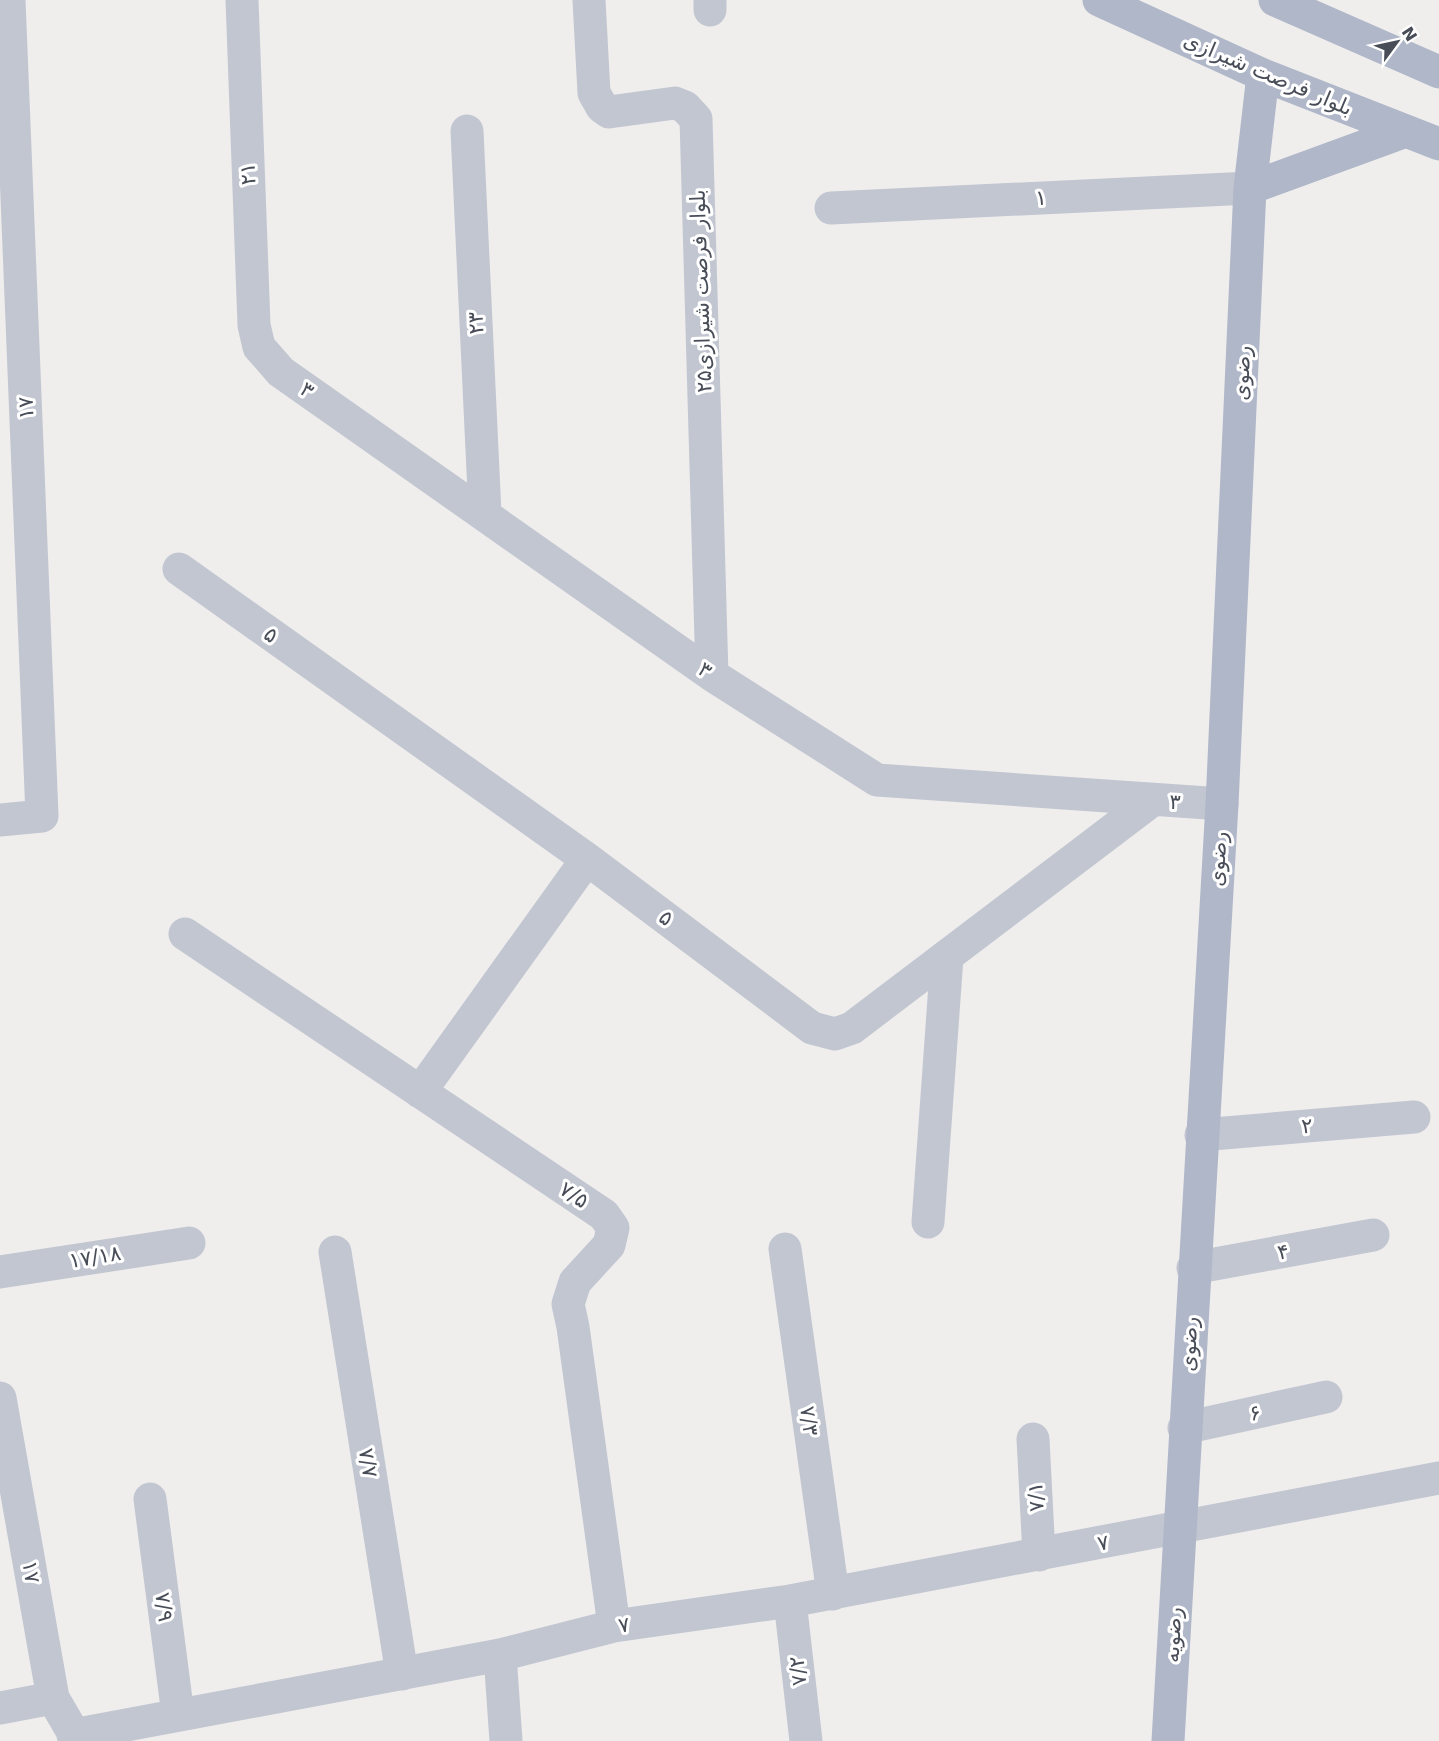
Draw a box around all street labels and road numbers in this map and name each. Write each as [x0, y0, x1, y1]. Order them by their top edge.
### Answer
street label: بلوار فرصت شیرازی [1180, 28, 1356, 120]
street label: ۲۱ [236, 162, 260, 186]
street label: ۱ [1035, 186, 1047, 210]
street label: بلوار فرصت شیرازی۲۵ [685, 189, 717, 393]
street label: ۲۳ [463, 311, 489, 335]
street label: رضوی [1229, 345, 1255, 401]
street label: ۳ [295, 377, 319, 403]
street label: ۱۷ [14, 396, 38, 420]
street label: ۵ [259, 622, 283, 648]
street label: ۳ [693, 657, 717, 683]
street label: ۳ [1169, 790, 1181, 814]
street label: رضوی [1204, 831, 1232, 887]
street label: ۵ [654, 905, 678, 931]
street label: ۲ [1300, 1114, 1314, 1138]
street label: ۷/۵ [555, 1177, 593, 1213]
street label: ۴ [1275, 1239, 1291, 1265]
street label: ۱۷/۱۸ [67, 1241, 123, 1273]
street label: رضوی [1176, 1316, 1202, 1372]
street label: ۶ [1247, 1400, 1263, 1426]
street label: ۷/۳ [795, 1405, 823, 1437]
street label: ۷/۷ [354, 1446, 382, 1480]
street label: ۷/۱ [1023, 1482, 1049, 1512]
street label: ۷ [1095, 1530, 1111, 1556]
street label: ۱۷ [17, 1559, 45, 1585]
street label: ۷/۹ [150, 1591, 178, 1623]
street label: رضویه [1160, 1606, 1186, 1664]
street label: ۷ [617, 1612, 631, 1638]
street label: ۷/۲ [785, 1655, 811, 1687]

